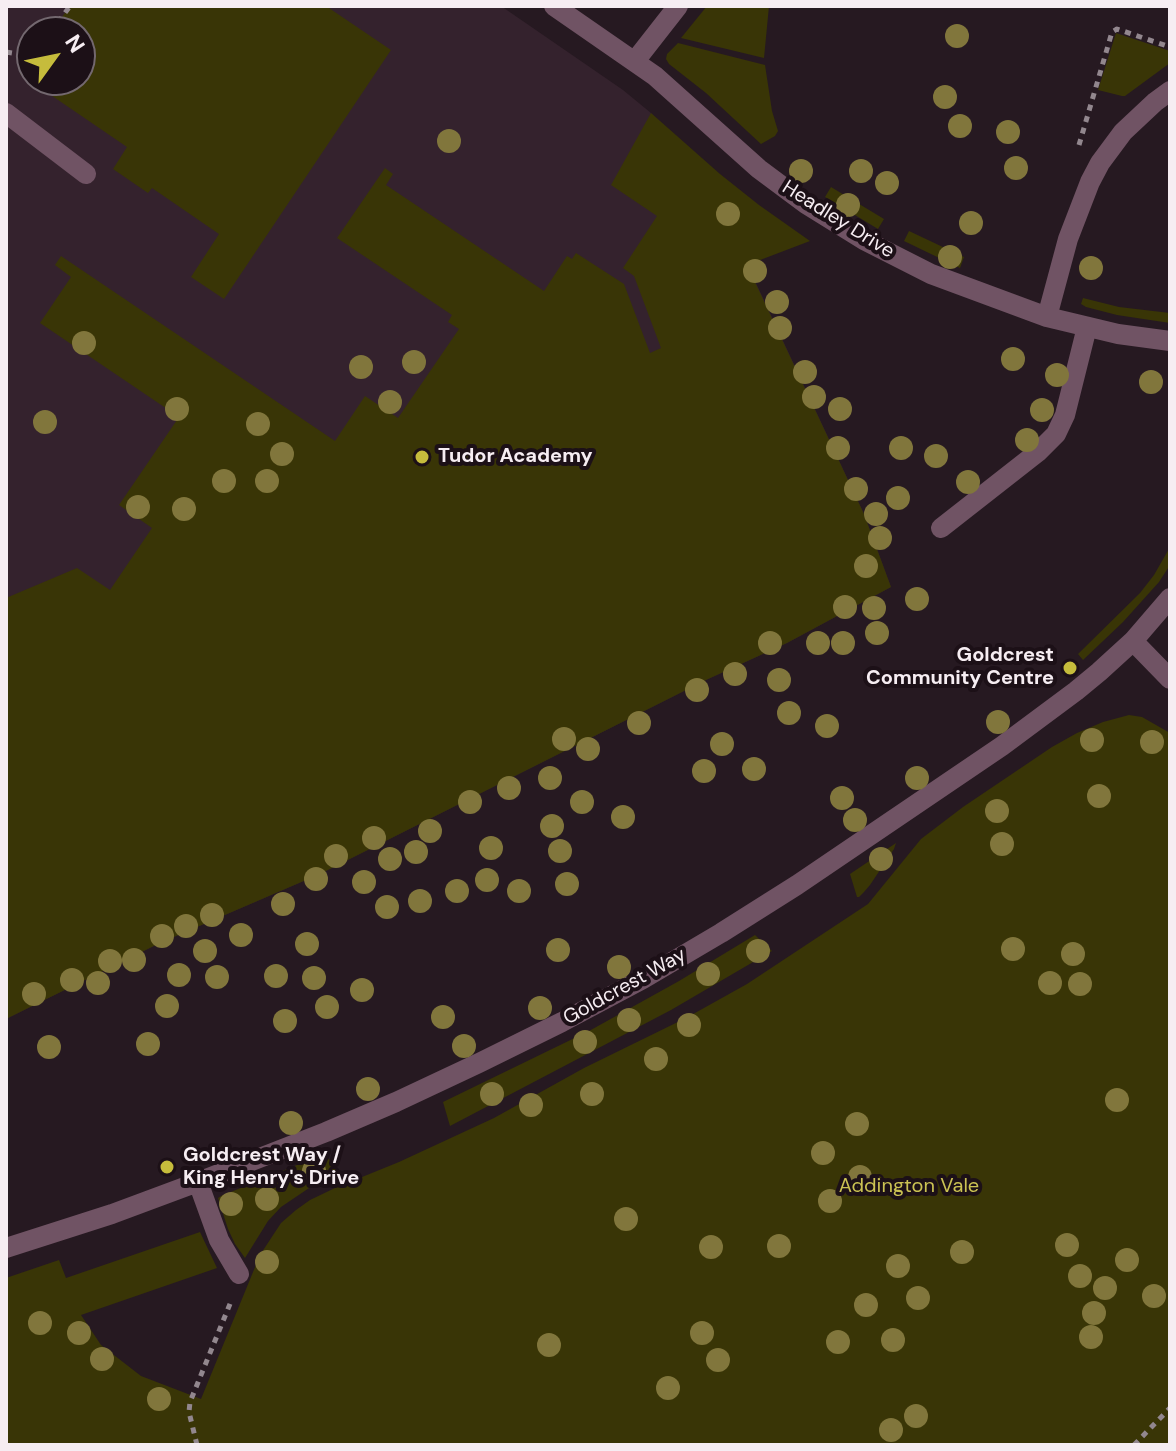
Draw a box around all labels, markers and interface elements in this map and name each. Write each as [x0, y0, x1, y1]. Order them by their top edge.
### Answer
north arrow [16, 16, 96, 96]
text: N [58, 29, 91, 58]
street label: Headley Drive [778, 176, 898, 264]
place label: Tudor Academy [438, 445, 593, 469]
marker: Tudor Academy [413, 448, 431, 466]
place label: Goldcrest Community Centre [866, 644, 1054, 691]
marker: Goldcrest Community Centre [1061, 659, 1079, 677]
street label: Goldcrest Way [559, 943, 691, 1031]
place label: Goldcrest Way / King Henry's Drive [183, 1144, 359, 1191]
marker: Goldcrest Way / King Henry's Drive [158, 1158, 176, 1176]
park label: Addington Vale [839, 1175, 979, 1199]

